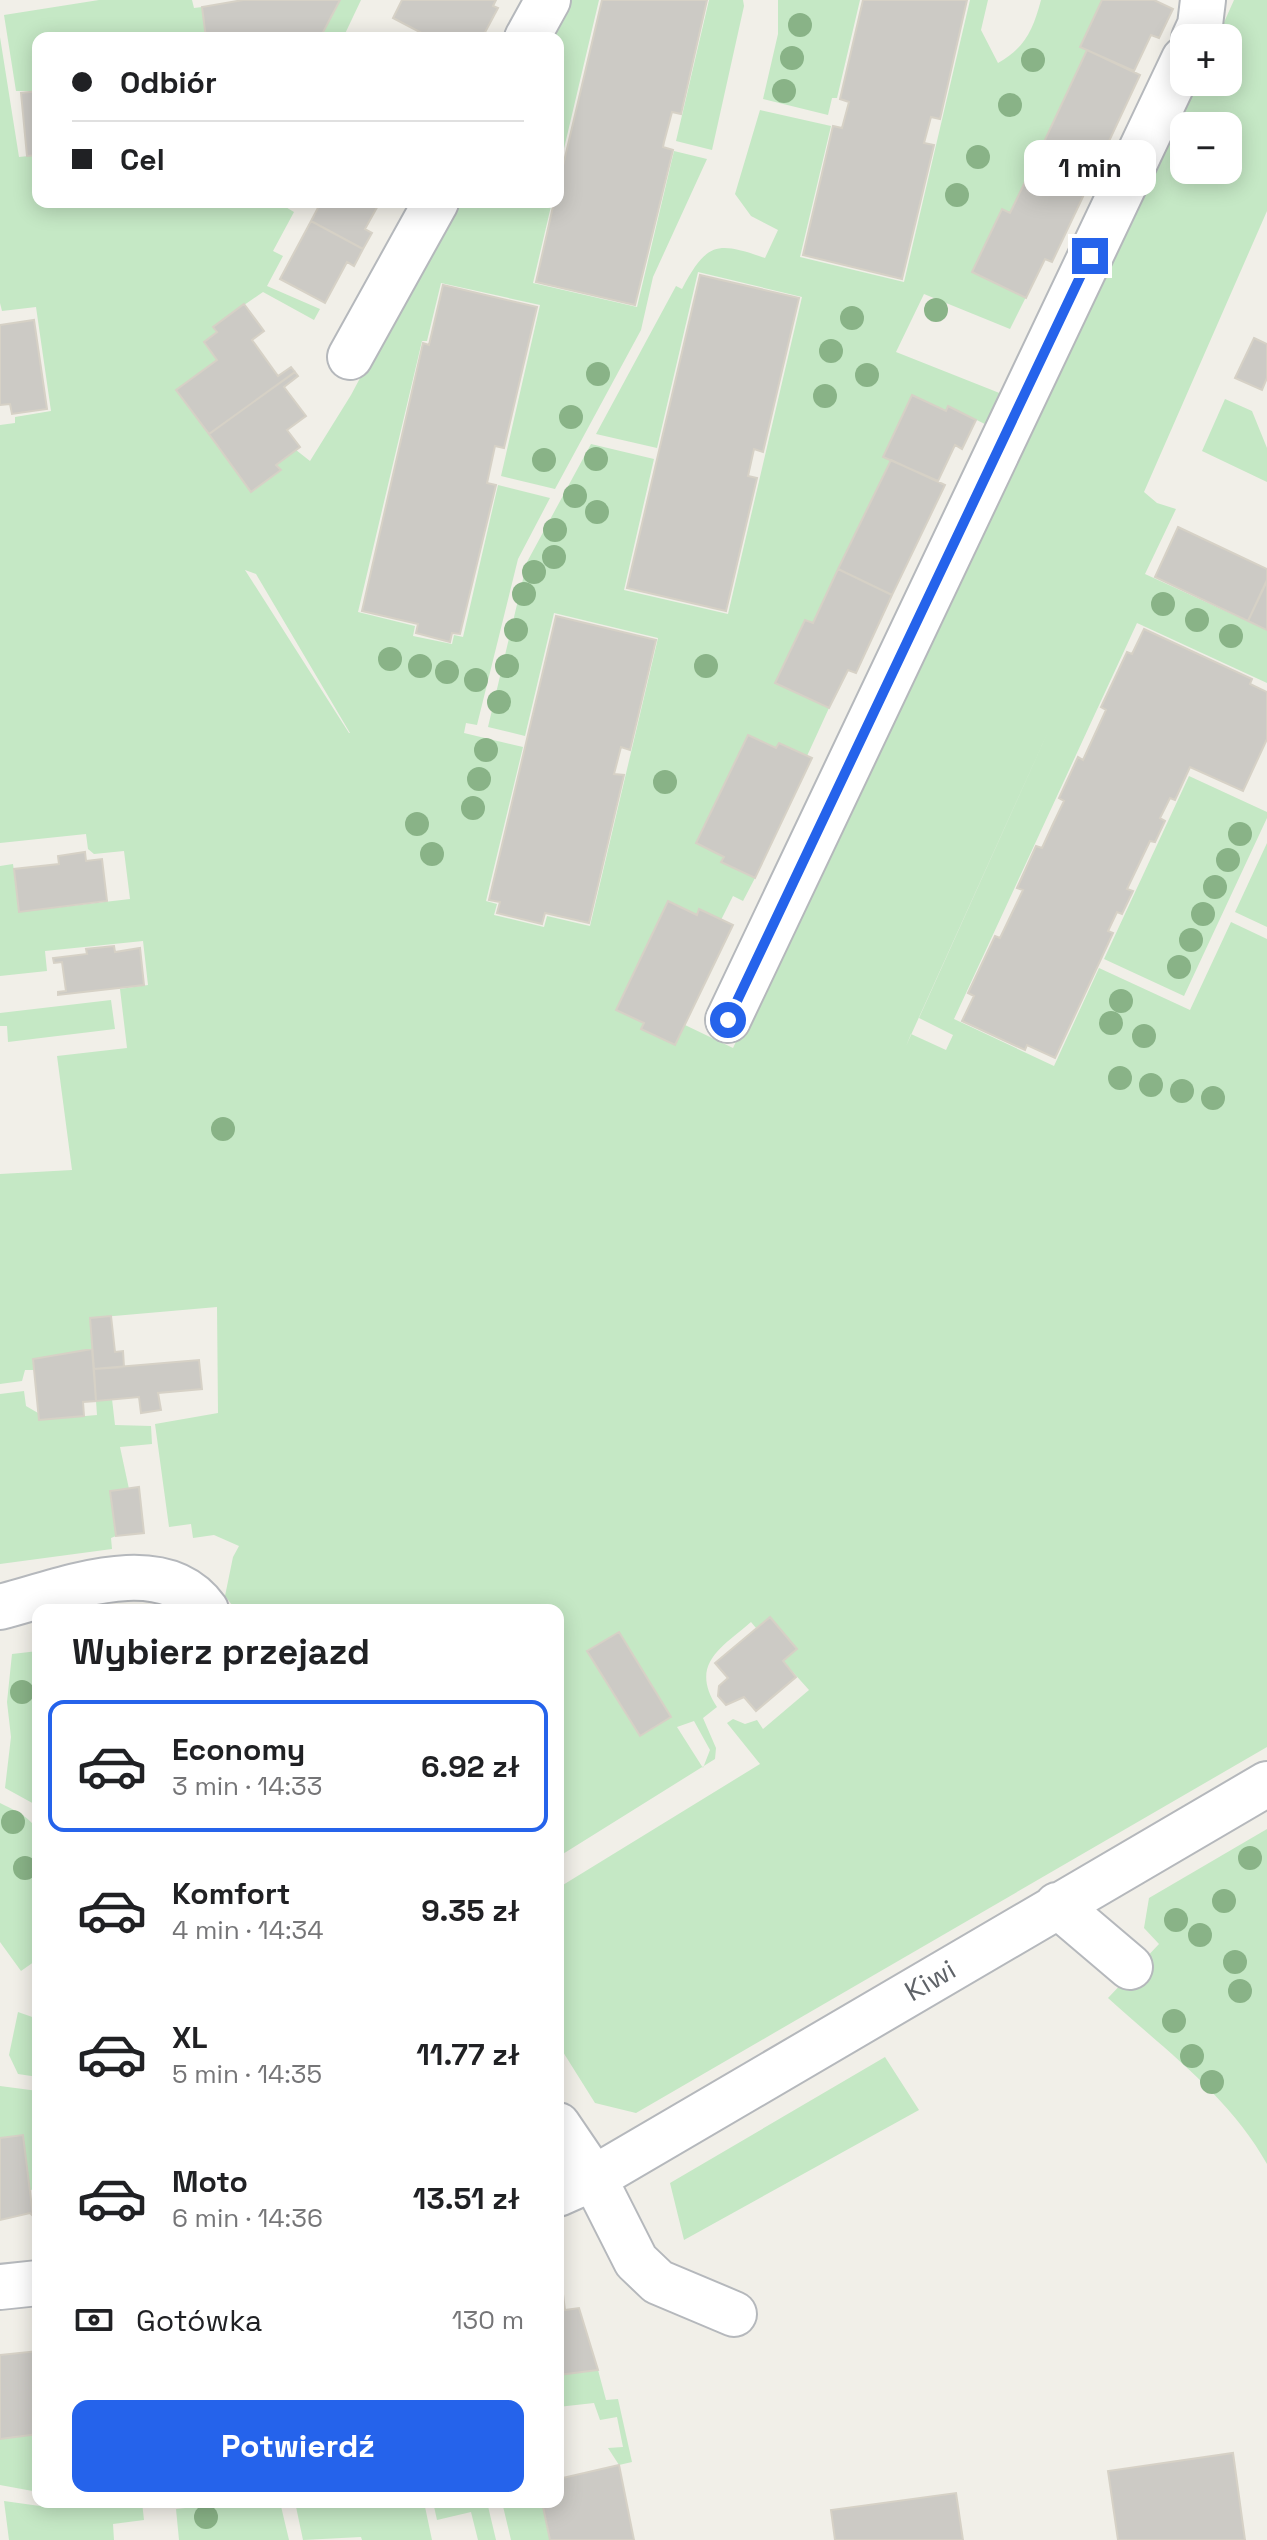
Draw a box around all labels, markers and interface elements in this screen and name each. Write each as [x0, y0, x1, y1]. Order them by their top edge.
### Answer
map controls [1170, 24, 1242, 184]
button: + [1170, 24, 1242, 96]
text: Odbiór [120, 63, 217, 102]
button: − [1170, 112, 1242, 184]
text: Cel [120, 140, 165, 179]
callout: 1 min [1024, 140, 1156, 196]
text: 1 min [1058, 151, 1122, 185]
route end [1072, 238, 1108, 274]
route start [710, 1002, 746, 1038]
text: Wybierz przejazd [72, 1629, 370, 1675]
icon: car [76, 1730, 148, 1802]
text: Economy [172, 1730, 305, 1769]
text: 6.92 zł [421, 1747, 520, 1786]
text: 3 min · 14:33 [172, 1769, 322, 1803]
icon: car [76, 1874, 148, 1946]
text: Komfort [172, 1874, 290, 1913]
text: 9.35 zł [421, 1891, 520, 1930]
text: 4 min · 14:34 [172, 1913, 323, 1947]
street label: Kiwi [898, 1951, 962, 2009]
icon: car [76, 2018, 148, 2090]
text: XL [172, 2018, 208, 2057]
text: 11.77 zł [416, 2035, 520, 2074]
text: 5 min · 14:35 [172, 2057, 322, 2091]
icon: car [76, 2162, 148, 2234]
text: Moto [172, 2162, 248, 2201]
text: 13.51 zł [413, 2179, 520, 2218]
text: 6 min · 14:36 [172, 2201, 323, 2235]
icon: cash [72, 2298, 116, 2342]
text: Gotówka [136, 2301, 262, 2340]
text: 130 m [452, 2303, 524, 2337]
button: Potwierdź [72, 2400, 524, 2492]

